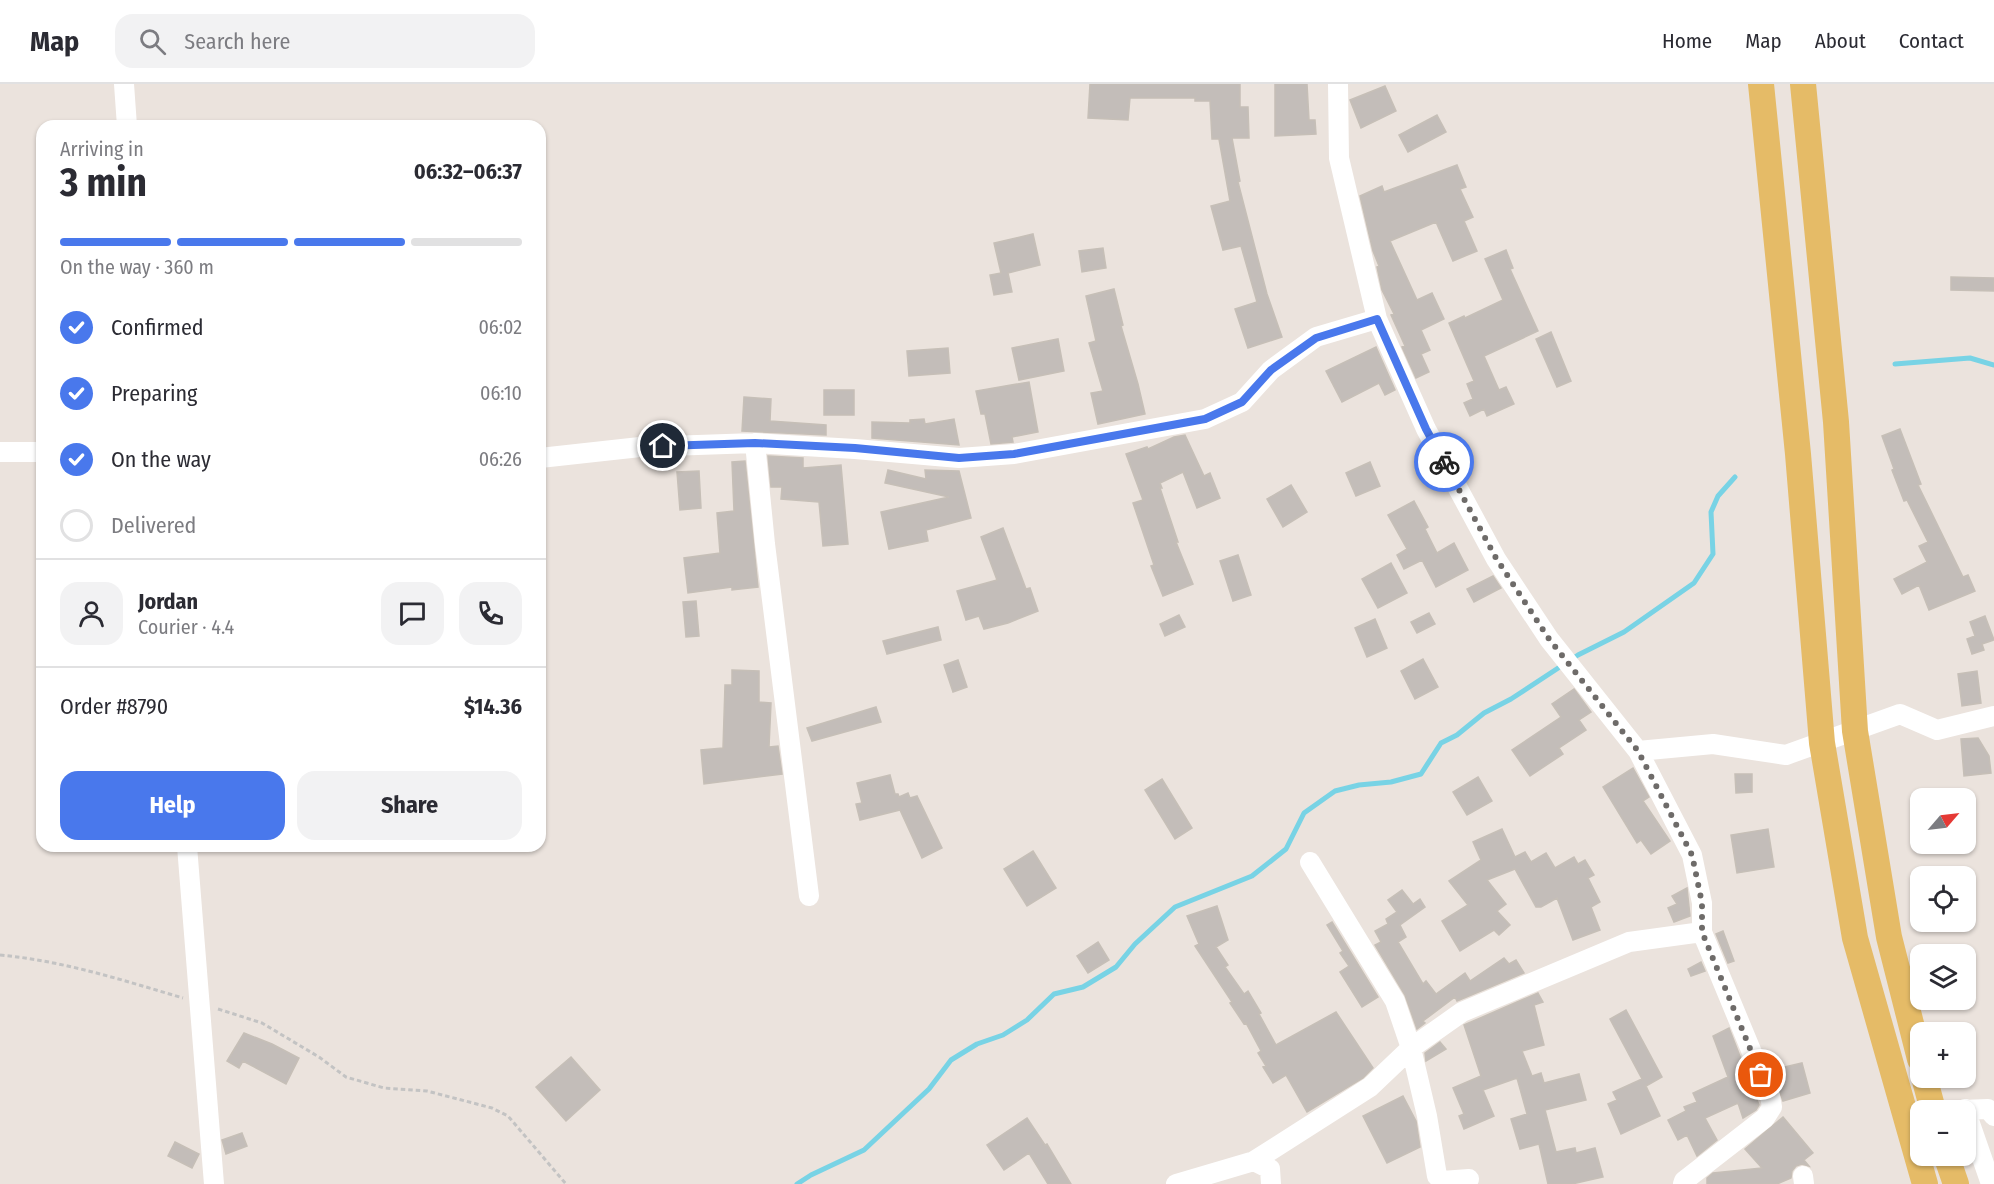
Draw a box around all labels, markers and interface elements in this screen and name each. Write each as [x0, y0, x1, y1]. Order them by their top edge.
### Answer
search box [115, 14, 535, 68]
text: Map [30, 25, 79, 58]
icon: search [136, 25, 169, 58]
text: Search here [184, 28, 290, 55]
text: Home [1662, 28, 1712, 54]
text: Map [1745, 28, 1782, 54]
text: About [1815, 28, 1866, 54]
text: Contact [1899, 28, 1964, 54]
text: Arriving in [60, 137, 144, 161]
text: 06:32–06:37 [414, 158, 522, 185]
text: 3 min [60, 160, 147, 206]
text: On the way · 360 m [60, 255, 214, 279]
icon: check [60, 311, 93, 344]
text: Confirmed [111, 314, 204, 341]
text: 06:02 [478, 315, 522, 339]
icon: check [60, 377, 93, 410]
text: Preparing [111, 380, 197, 407]
text: 06:10 [480, 381, 522, 405]
pin [637, 420, 688, 471]
icon: home [646, 429, 679, 462]
courier [1414, 432, 1474, 492]
icon: check [60, 443, 93, 476]
text: On the way [111, 446, 211, 473]
icon: bike [1428, 446, 1461, 479]
text: 06:26 [479, 447, 522, 471]
text: Delivered [111, 512, 196, 539]
button: person [60, 582, 123, 645]
button: chat [381, 582, 444, 645]
button: phone [459, 582, 522, 645]
text: Jordan [138, 588, 198, 615]
text: Courier · 4.4 [138, 615, 234, 639]
text: Order #8790 [60, 693, 168, 720]
text: $14.36 [464, 693, 522, 720]
button: Help [60, 771, 285, 840]
button: Share [297, 771, 522, 840]
north arrow [1910, 788, 1976, 854]
map controls [1910, 788, 1976, 1166]
button: locate [1910, 866, 1976, 932]
button: layers [1910, 944, 1976, 1010]
button: + [1910, 1022, 1976, 1088]
pin [1735, 1049, 1786, 1100]
icon: bag [1744, 1058, 1777, 1091]
button: − [1910, 1100, 1976, 1166]

